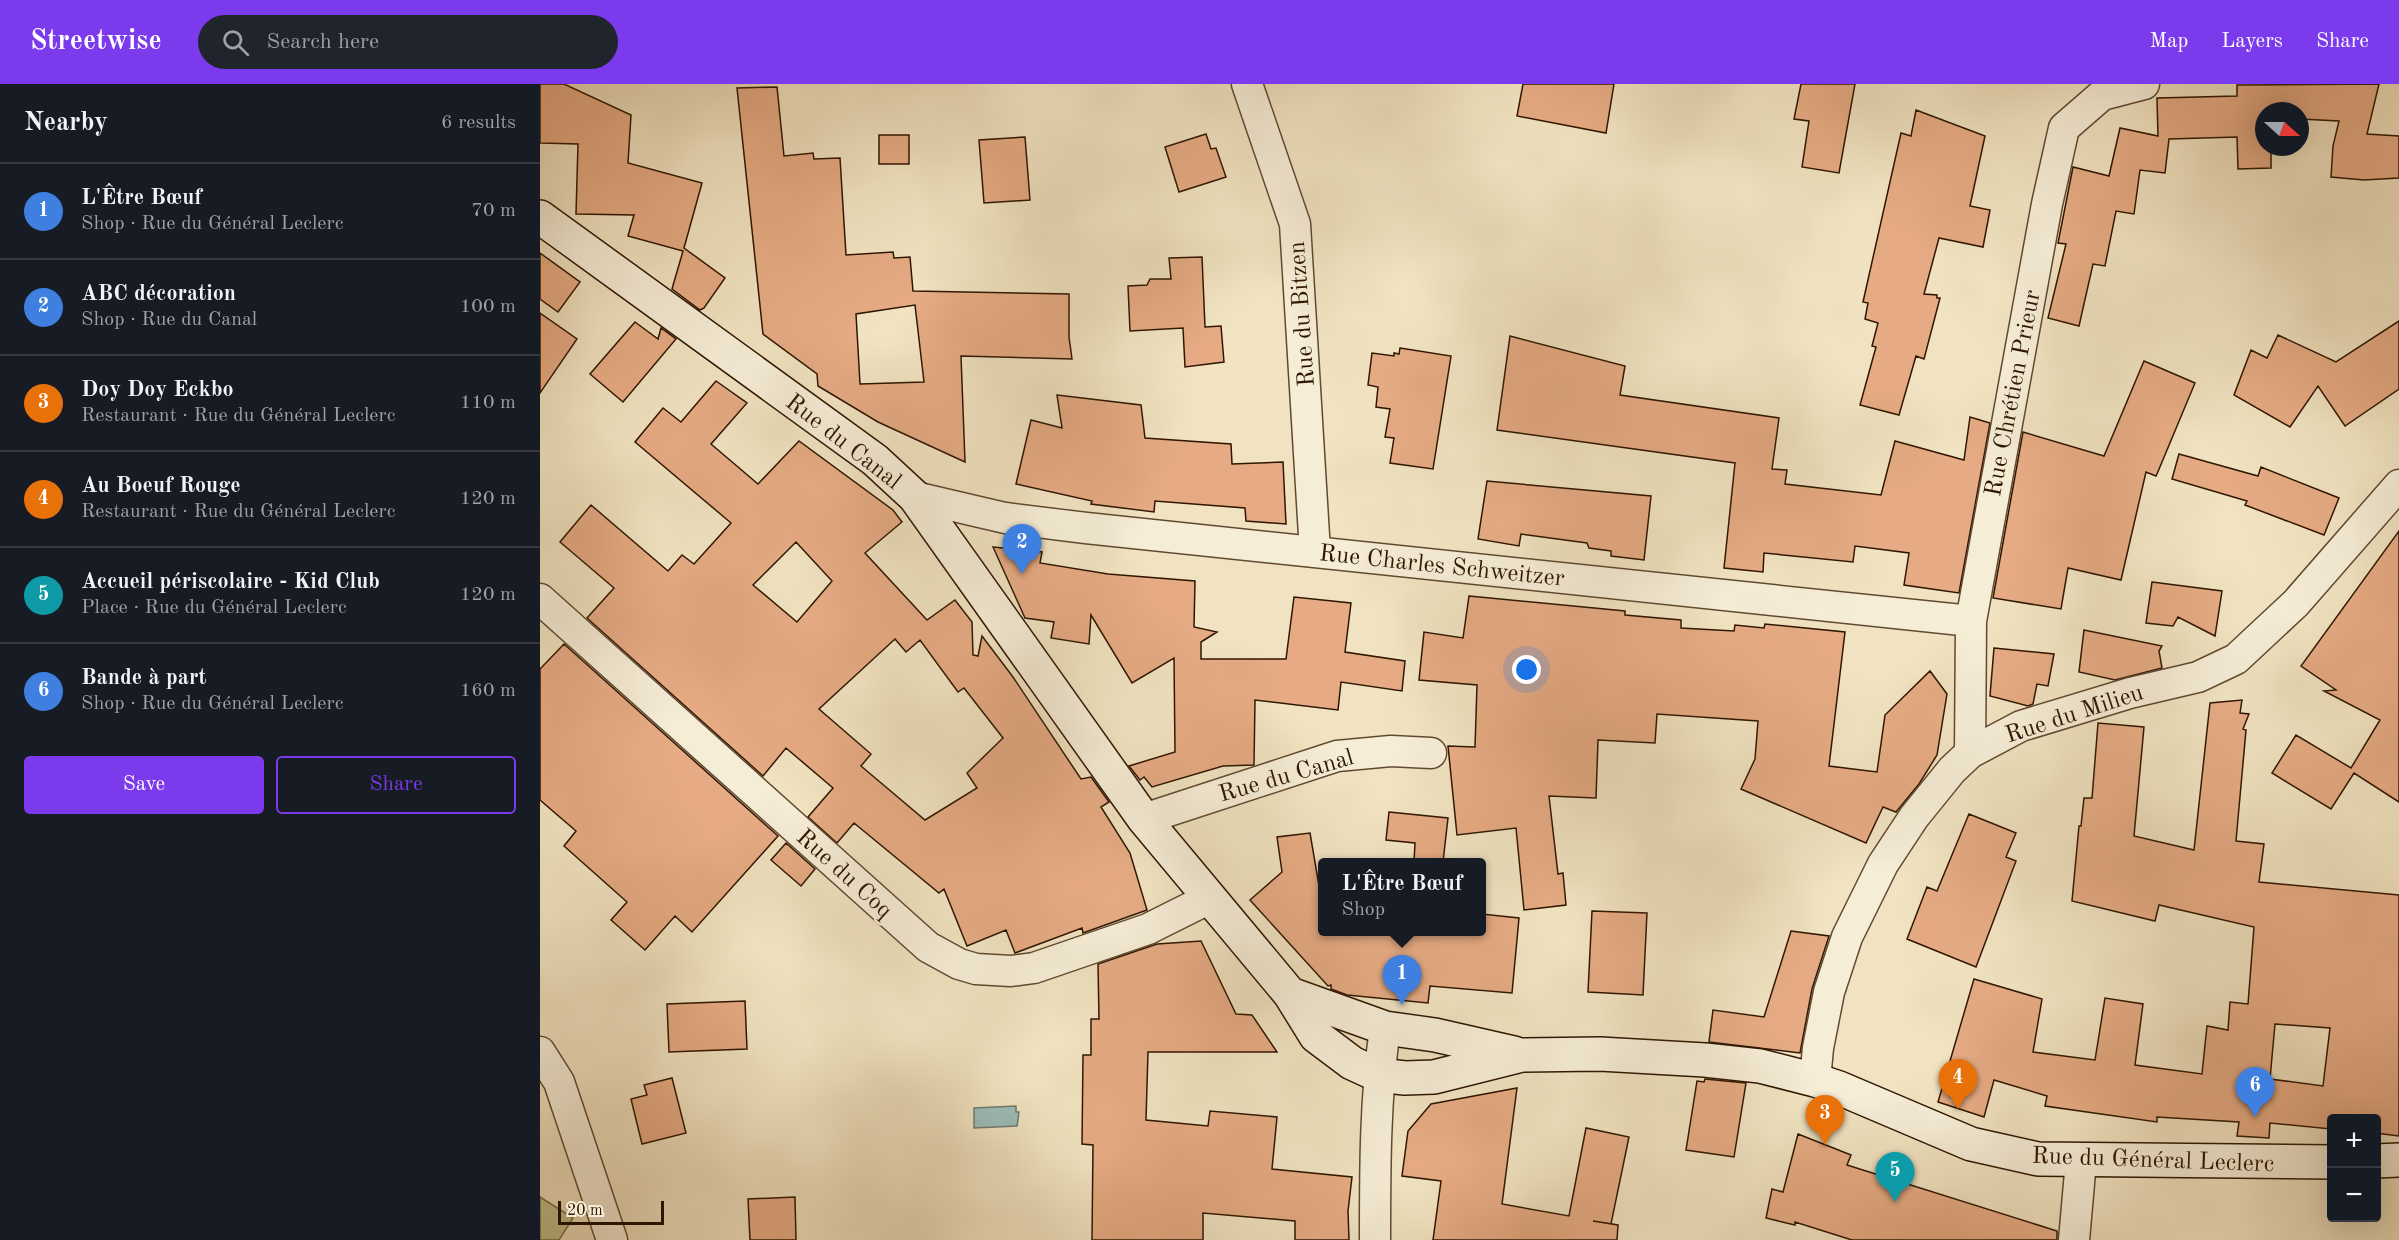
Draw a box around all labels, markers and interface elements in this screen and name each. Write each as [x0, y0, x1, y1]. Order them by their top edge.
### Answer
search box [198, 15, 618, 69]
icon: search [219, 26, 252, 59]
text: Streetwise [30, 28, 162, 56]
text: Search here [267, 31, 379, 53]
text: Map [2149, 31, 2188, 52]
text: Layers [2221, 31, 2283, 52]
text: Share [2316, 31, 2369, 52]
north arrow [2255, 102, 2309, 156]
text: Nearby [24, 110, 108, 136]
text: 6 results [441, 113, 516, 133]
text: L'Être Bœuf [81, 187, 202, 209]
text: 1 [38, 201, 49, 221]
text: 70 m [471, 201, 516, 221]
text: Shop · Rue du Général Leclerc [81, 214, 343, 234]
street label: Rue du Bitzen [1286, 240, 1320, 387]
text: ABC décoration [81, 283, 236, 305]
street label: Rue Chrétien Prieur [1982, 288, 2046, 499]
text: 2 [38, 297, 49, 317]
text: 100 m [460, 297, 516, 317]
text: Shop · Rue du Canal [81, 310, 257, 330]
text: Doy Doy Eckbo [81, 379, 234, 401]
street label: Rue du Canal [781, 390, 905, 495]
text: 3 [38, 393, 49, 413]
text: 110 m [460, 393, 516, 413]
text: Restaurant · Rue du Général Leclerc [81, 406, 395, 426]
text: Au Boeuf Rouge [81, 475, 241, 497]
text: 4 [38, 489, 49, 509]
text: 120 m [460, 489, 516, 509]
text: Restaurant · Rue du Général Leclerc [81, 502, 395, 522]
pin: 2 [1002, 524, 1042, 574]
street label: Rue Charles Schweitzer [1318, 542, 1566, 592]
text: Accueil périscolaire - Kid Club [81, 571, 380, 593]
text: 5 [38, 585, 49, 605]
text: 120 m [460, 585, 516, 605]
text: Place · Rue du Général Leclerc [81, 598, 347, 618]
your location [1512, 655, 1541, 684]
text: Bande à part [81, 667, 206, 689]
text: 6 [38, 681, 49, 701]
text: 160 m [460, 681, 516, 701]
street label: Rue du Milieu [2003, 681, 2147, 748]
text: Shop · Rue du Général Leclerc [81, 694, 343, 714]
street label: Rue du Canal [1216, 746, 1357, 808]
button: Save [24, 756, 264, 814]
button: Share [276, 756, 516, 814]
street label: Rue du Coq [791, 825, 896, 924]
popup [1318, 858, 1486, 936]
text: L'Être Bœuf [1341, 873, 1463, 895]
text: Shop [1341, 900, 1385, 920]
pin: 1 [1382, 956, 1422, 1005]
pin: 4 [1938, 1060, 1978, 1109]
pin: 6 [2236, 1068, 2274, 1117]
pin: 3 [1806, 1096, 1844, 1145]
map controls [2327, 1114, 2381, 1222]
button: + [2327, 1114, 2381, 1168]
street label: Rue du Général Leclerc [2031, 1145, 2275, 1177]
pin: 5 [1876, 1152, 1914, 1202]
button: − [2327, 1168, 2381, 1222]
scale bar [558, 1198, 664, 1226]
text: 20 m [567, 1203, 603, 1219]

